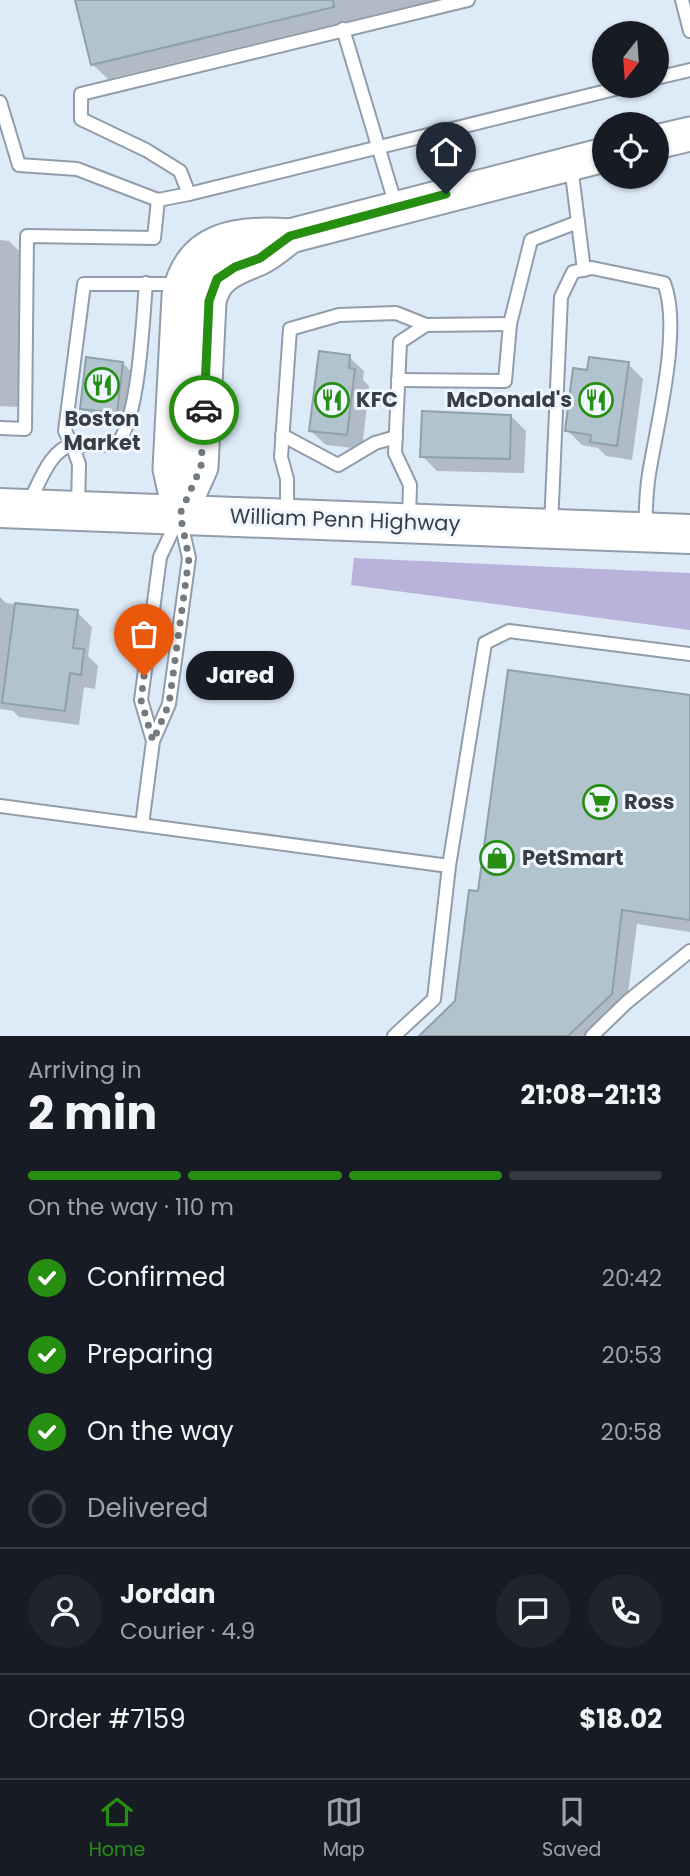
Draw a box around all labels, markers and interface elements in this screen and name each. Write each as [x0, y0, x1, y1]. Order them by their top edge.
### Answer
north arrow [592, 21, 668, 98]
map controls [592, 21, 669, 189]
button: locate [592, 112, 669, 189]
pin [416, 122, 476, 194]
icon: home [427, 133, 465, 171]
restaurant icon: Boston Market [83, 366, 121, 404]
courier [169, 375, 239, 445]
restaurant icon: KFC [313, 381, 351, 419]
restaurant icon: McDonald's [577, 381, 615, 419]
place label: KFC [356, 385, 398, 414]
place label: McDonald's [446, 385, 572, 414]
icon: car [185, 391, 223, 429]
place label: Boston Market [64, 404, 140, 457]
street label: William Penn Highway [229, 501, 461, 538]
pin [114, 604, 174, 676]
icon: bag [125, 615, 163, 653]
callout: Jared [186, 652, 294, 700]
text: Jared [206, 659, 274, 691]
supermarket icon: Ross [581, 783, 619, 821]
place label: Ross [624, 787, 675, 816]
shop icon: PetSmart [478, 839, 516, 877]
place label: PetSmart [522, 843, 624, 872]
text: Arriving in [28, 1054, 142, 1086]
text: 21:08–21:13 [521, 1077, 662, 1113]
text: 2 min [28, 1081, 157, 1145]
text: On the way · 110 m [28, 1191, 234, 1223]
icon: check [28, 1259, 66, 1297]
text: Confirmed [87, 1259, 225, 1295]
text: 20:42 [602, 1262, 662, 1294]
icon: check [28, 1336, 66, 1374]
text: Preparing [87, 1336, 213, 1372]
text: 20:53 [601, 1339, 662, 1371]
icon: check [28, 1413, 66, 1451]
text: On the way [87, 1413, 234, 1449]
text: 20:58 [600, 1416, 662, 1448]
text: Delivered [87, 1490, 208, 1526]
button: person [28, 1574, 102, 1648]
button: chat [496, 1574, 570, 1648]
button: phone [588, 1574, 662, 1648]
text: Jordan [120, 1576, 216, 1612]
text: Courier · 4.9 [120, 1615, 255, 1647]
text: Order #7159 [28, 1701, 186, 1737]
text: $18.02 [579, 1701, 662, 1737]
tab: Home [89, 1793, 145, 1864]
tab: Map [323, 1793, 365, 1864]
tab: Saved [542, 1793, 601, 1864]

